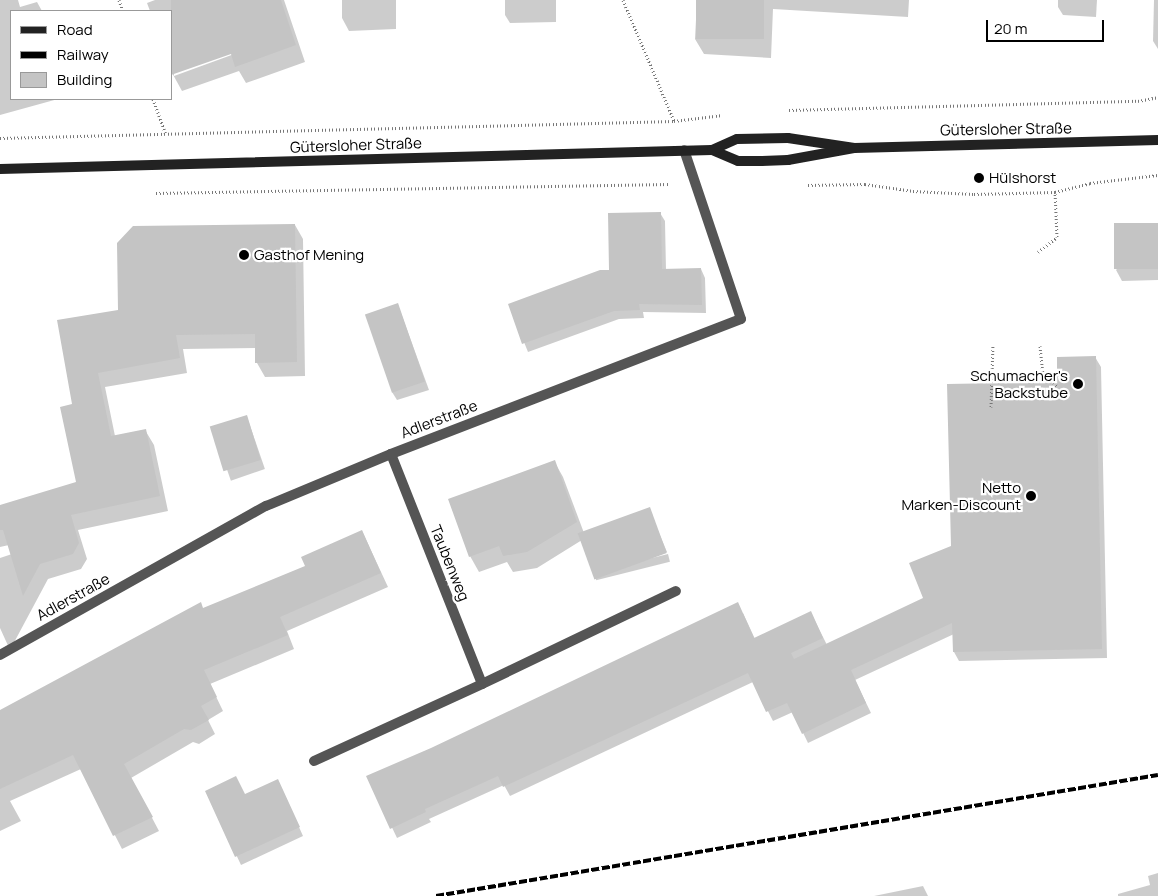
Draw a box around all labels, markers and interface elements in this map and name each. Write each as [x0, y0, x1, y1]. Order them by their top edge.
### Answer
legend [10, 10, 172, 100]
scale bar [988, 10, 1106, 42]
text: 20 m [994, 18, 1027, 39]
text: Road [57, 19, 93, 40]
text: Railway [57, 44, 109, 65]
text: Building [57, 69, 112, 90]
street label: Gütersloher Straße [940, 119, 1072, 139]
street label: Gütersloher Straße [290, 134, 422, 156]
place label: Hülshorst [989, 169, 1056, 187]
marker: Hülshorst [973, 172, 985, 184]
place label: Gasthof Mening [254, 246, 364, 264]
marker: Gasthof Mening [238, 249, 250, 261]
place label: Schumacher's Backstube [970, 366, 1068, 401]
marker: Schumacher's Backstube [1072, 378, 1084, 390]
street label: Adlerstraße [398, 396, 480, 442]
place label: Netto Marken-Discount [901, 478, 1021, 513]
marker: Netto Marken-Discount [1025, 490, 1037, 502]
street label: Taubenweg [427, 522, 473, 604]
street label: Adlerstraße [33, 570, 113, 624]

